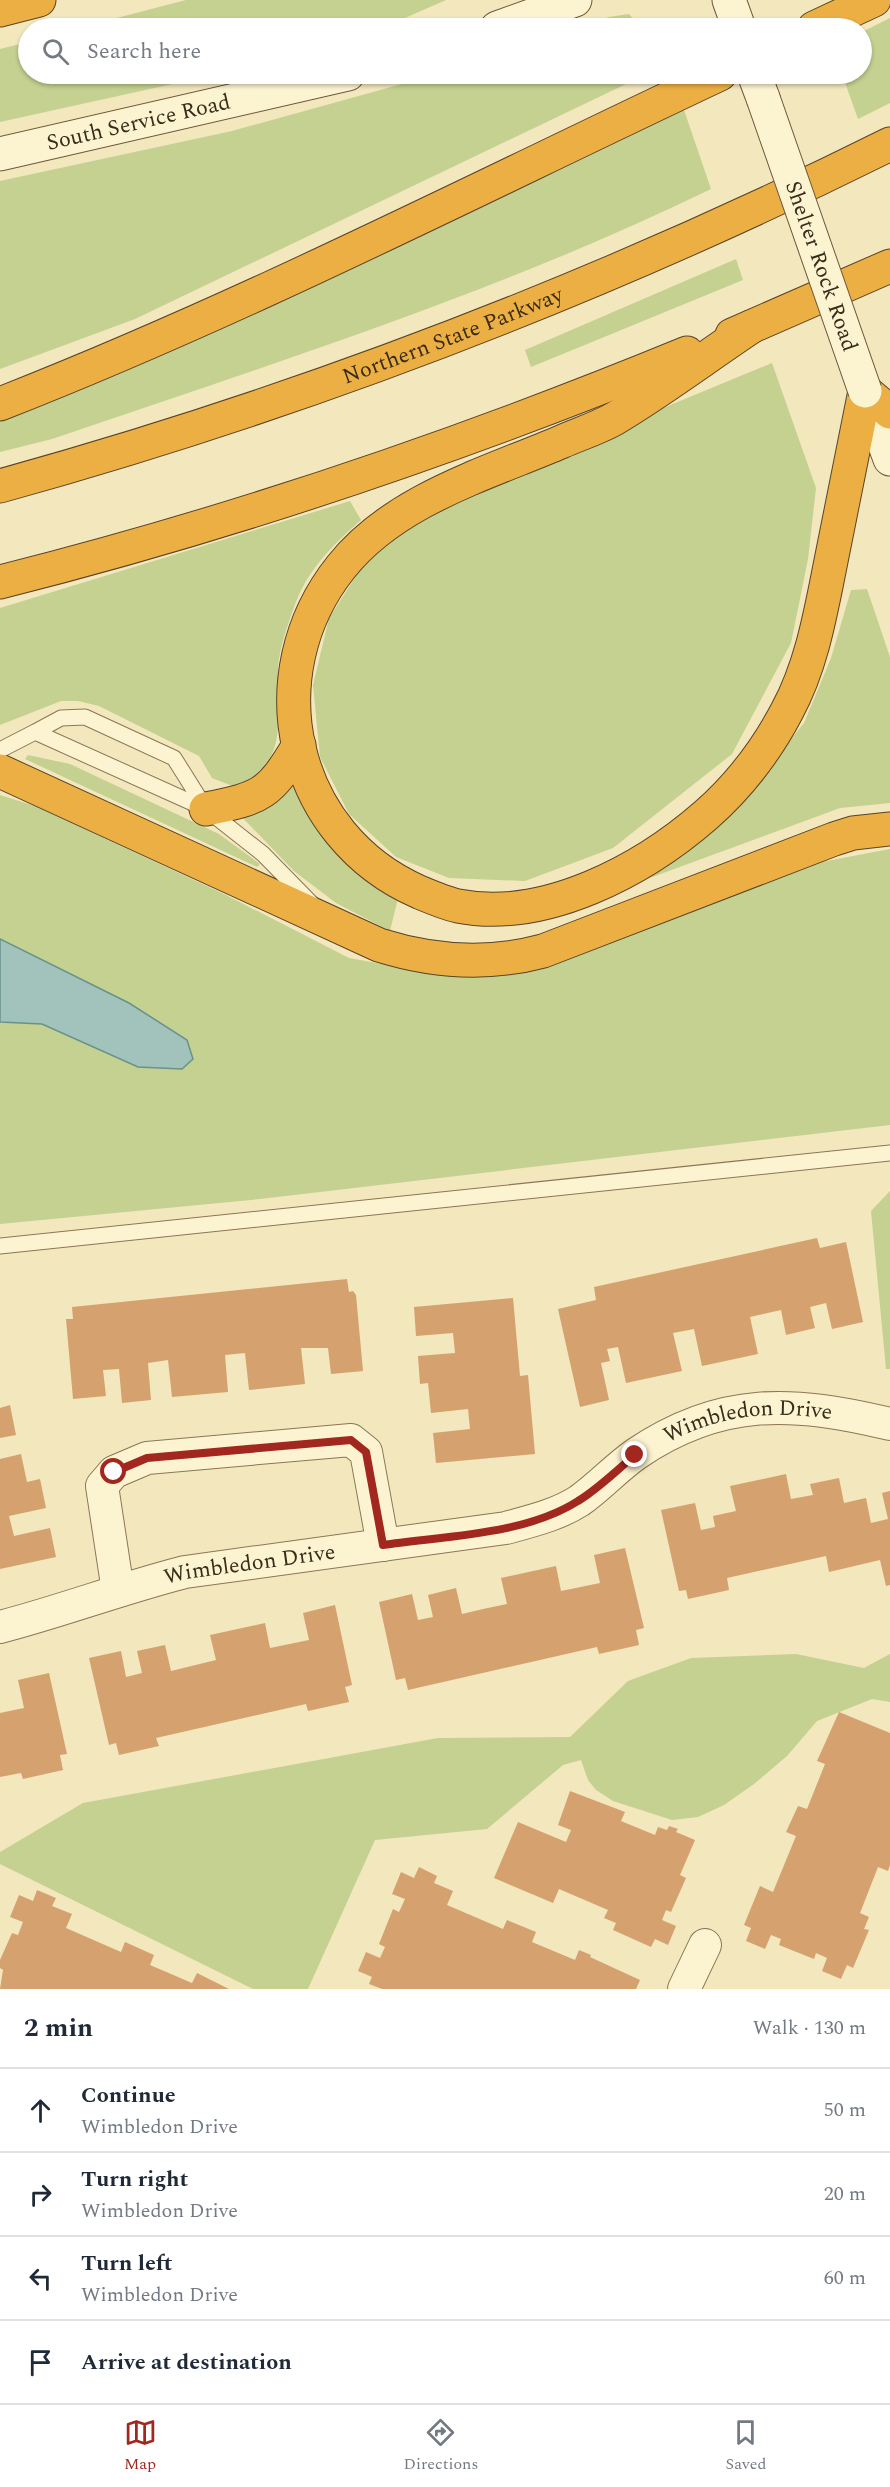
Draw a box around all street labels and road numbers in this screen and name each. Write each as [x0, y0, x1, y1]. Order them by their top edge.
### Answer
street label: South Service Road [43, 85, 234, 159]
street label: Shelter Rock Road [777, 176, 867, 356]
street label: Northern State Parkway [337, 277, 569, 393]
street label: Wimbledon Drive [657, 1391, 835, 1451]
street label: Wimbledon Drive [160, 1535, 337, 1593]

